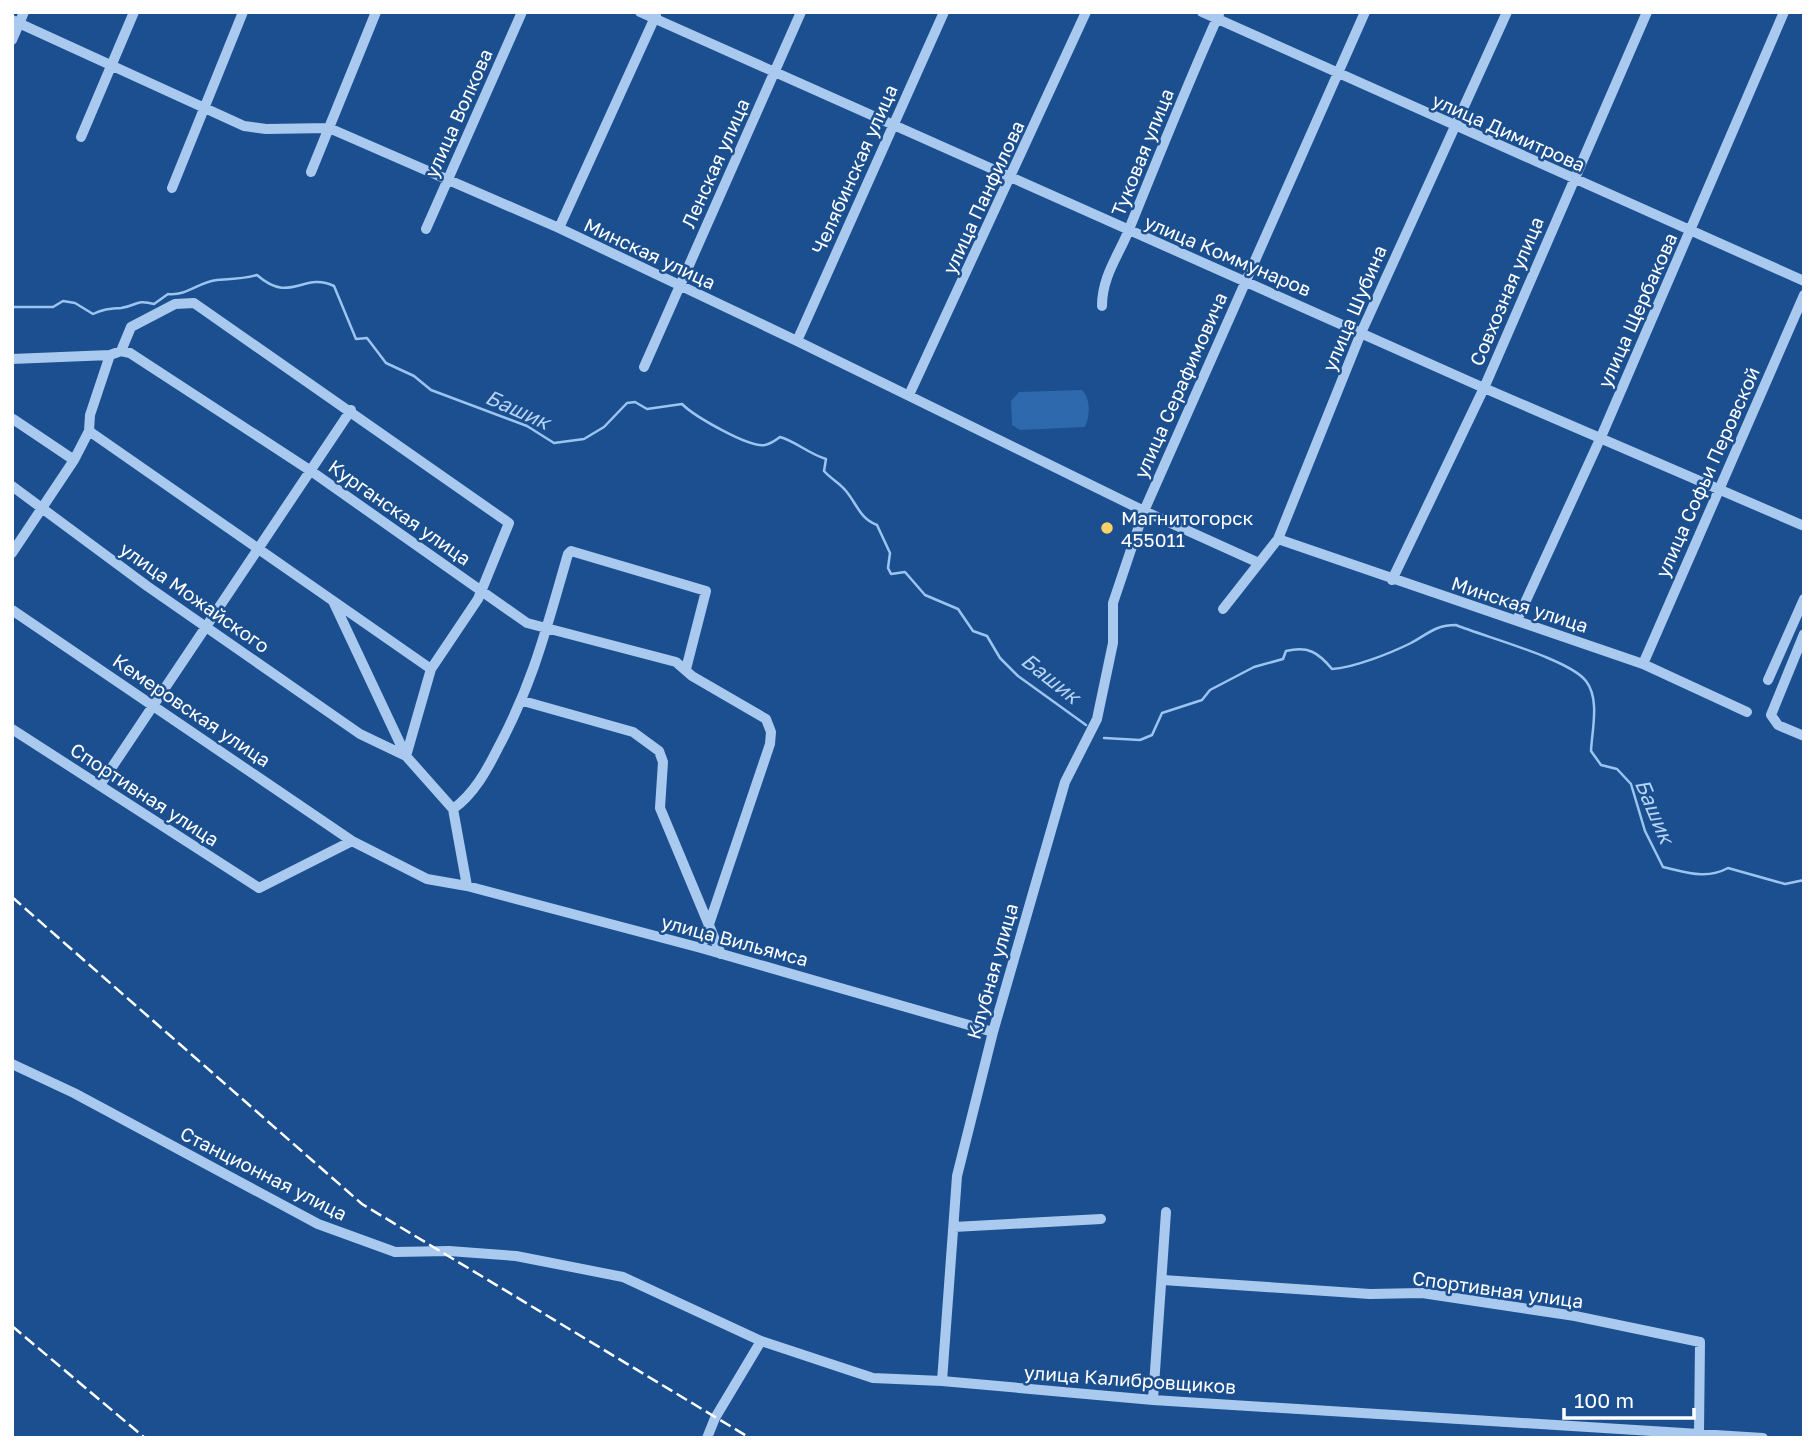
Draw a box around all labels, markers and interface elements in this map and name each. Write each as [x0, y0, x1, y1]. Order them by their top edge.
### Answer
street label: улица Волкова [419, 45, 497, 181]
street label: Челябинская улица [806, 81, 902, 257]
street label: Туковая улица [1106, 85, 1178, 219]
street label: улица Димитрова [1429, 88, 1589, 176]
street label: Ленская улица [676, 95, 754, 231]
street label: улица Панфилова [937, 117, 1029, 277]
street label: улица Коммунаров [1141, 209, 1315, 301]
street label: Минская улица [581, 212, 719, 294]
street label: Совхозная улица [1464, 213, 1548, 369]
street label: улица Щербакова [1592, 229, 1682, 391]
street label: улица Шубина [1317, 242, 1391, 374]
street label: улица Серафимовича [1129, 288, 1231, 482]
street label: улица Софьи Перовской [1650, 363, 1764, 581]
water label: Башик [482, 383, 557, 436]
street label: Курганская улица [324, 454, 476, 570]
place label: Магнитогорск 455011 [1121, 506, 1254, 551]
marker: Магнитогорск 455011 [1099, 520, 1115, 536]
street label: улица Можайского [116, 537, 274, 657]
street label: Минская улица [1449, 571, 1591, 637]
water label: Башик [1016, 647, 1088, 711]
street label: Кемеровская улица [109, 649, 275, 771]
street label: Спортивная улица [66, 737, 224, 851]
water label: Башик [1630, 775, 1681, 850]
street label: Клубная улица [962, 900, 1022, 1042]
street label: улица Вильямса [659, 909, 811, 971]
street label: Станционная улица [177, 1121, 351, 1225]
street label: Спортивная улица [1411, 1266, 1585, 1312]
street label: улица Калибровщиков [1023, 1360, 1237, 1398]
scale bar [1564, 1376, 1694, 1420]
text: 100 m [1574, 1387, 1634, 1413]

